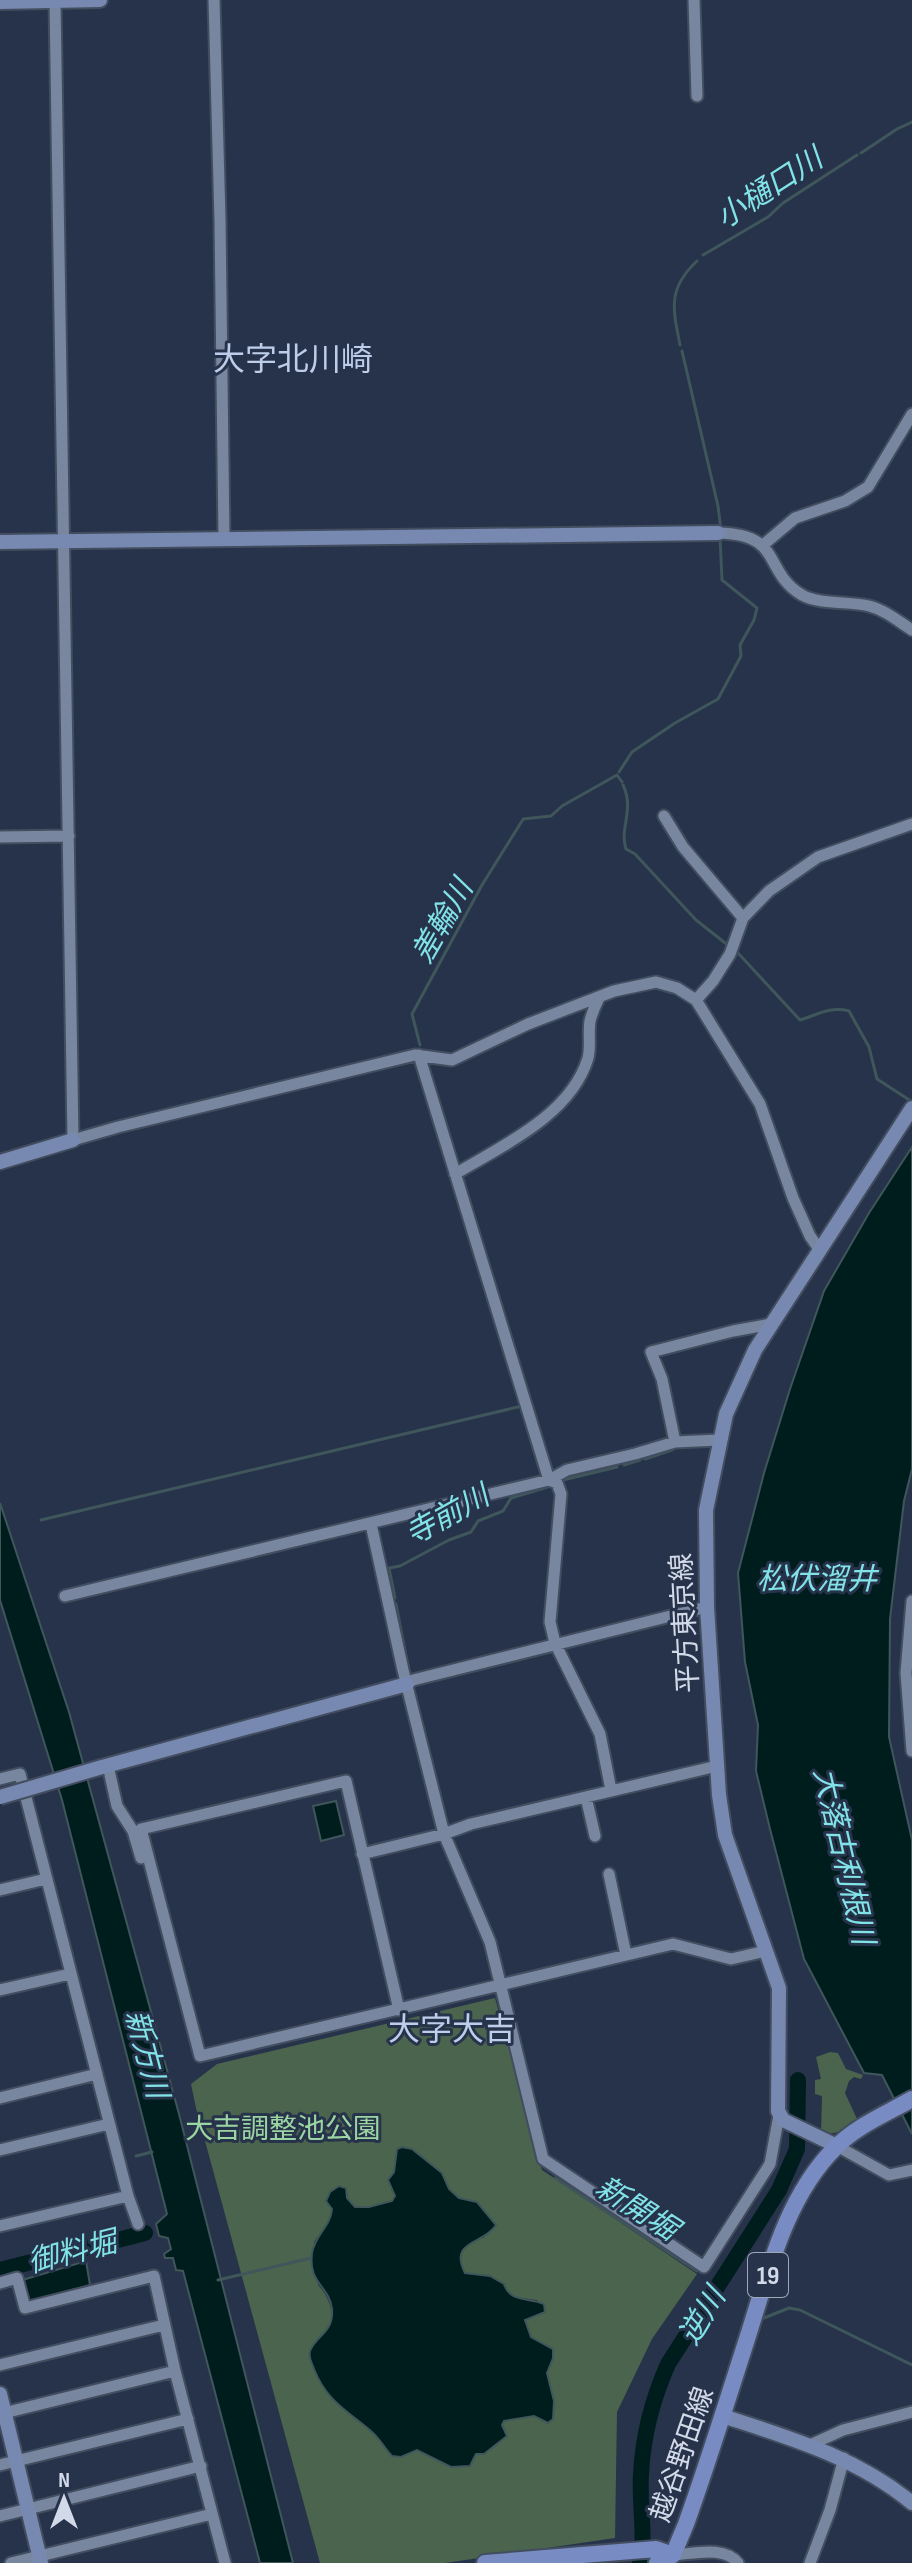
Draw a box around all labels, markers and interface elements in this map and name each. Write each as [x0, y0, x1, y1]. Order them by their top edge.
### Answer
water label: 小樋口川 [709, 139, 832, 237]
district label: 大字北川崎 [213, 341, 373, 380]
water label: 差輪川 [405, 871, 482, 969]
water label: 寺前川 [399, 1477, 498, 1553]
street label: 平方東京線 [665, 1552, 706, 1694]
water label: 松伏溜井 [757, 1562, 880, 1598]
water label: 大落古利根川 [805, 1764, 881, 1951]
water label: 新方川 [117, 2006, 176, 2105]
district label: 大字大吉 [388, 2011, 516, 2050]
park label: 大吉調整池公園 [185, 2113, 381, 2146]
water label: 新開堀 [589, 2169, 687, 2251]
water label: 御料堀 [24, 2224, 124, 2281]
road number: 19 [748, 2253, 788, 2297]
water label: 逆川 [672, 2279, 735, 2352]
street label: 越谷野田線 [644, 2383, 721, 2526]
north arrow [24, 2459, 104, 2539]
text: N [58, 2467, 70, 2494]

